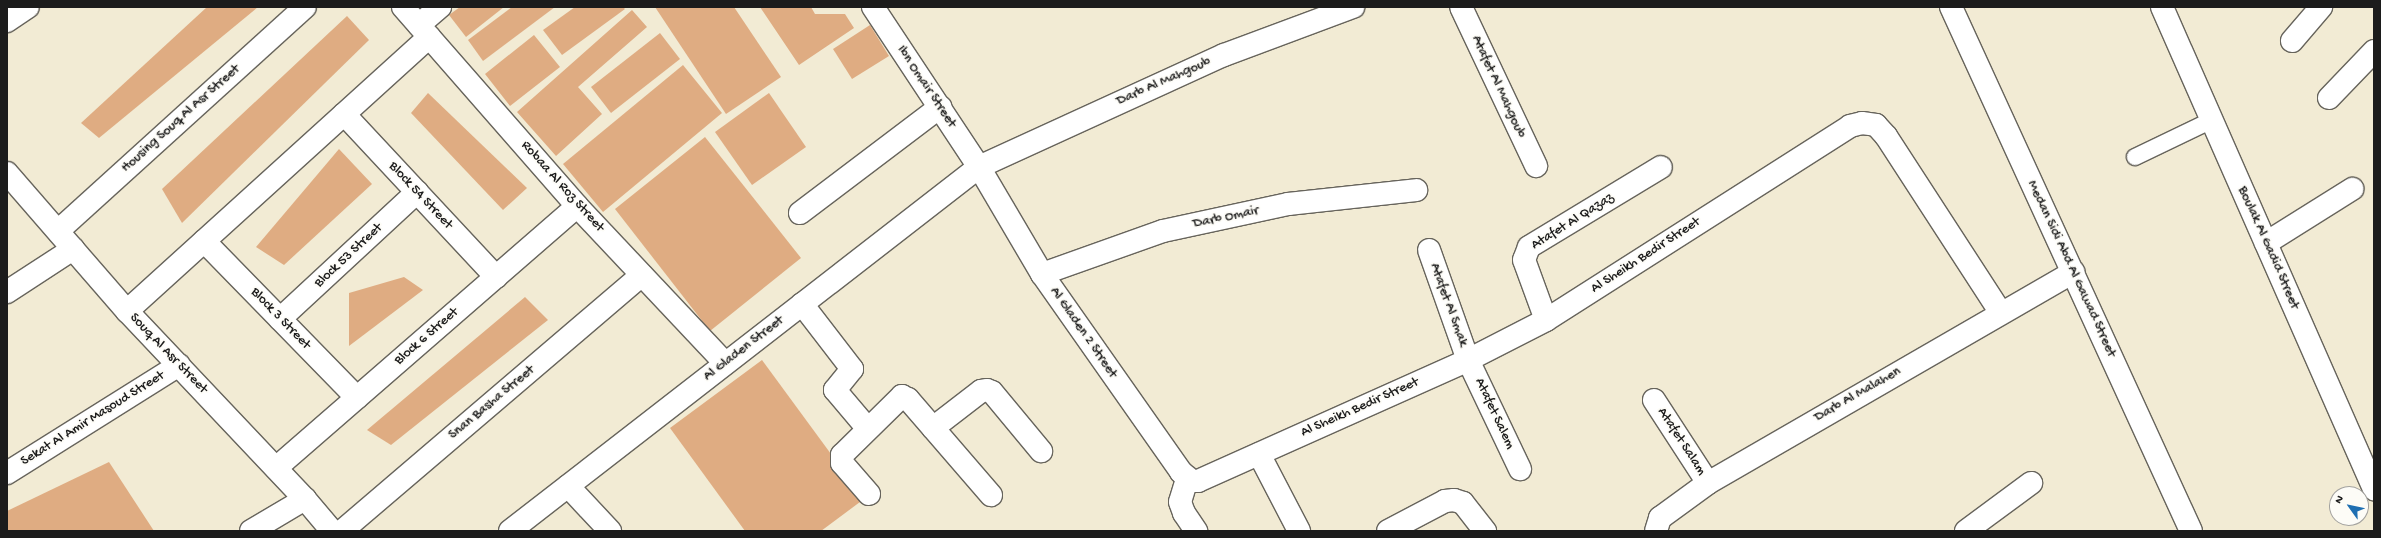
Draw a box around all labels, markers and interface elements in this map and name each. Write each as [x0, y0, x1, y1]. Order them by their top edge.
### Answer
street label: Atafet Al Mahgoub [1467, 33, 1529, 141]
street label: Ibn Omair Street [892, 43, 960, 131]
street label: Darb Al Mahgoub [1114, 54, 1214, 110]
street label: Housing Souq Al Asr Street [118, 61, 244, 177]
street label: Robaa Al Roz Street [517, 138, 607, 236]
street label: Block 54 Street [384, 159, 456, 233]
street label: Medan Sidi Abd Al Gawad Street [2023, 178, 2119, 360]
street label: Boulak Al Gadid Street [2233, 184, 2303, 312]
street label: Atafet Al Qazaz [1529, 190, 1617, 254]
street label: Darb Omair [1192, 203, 1260, 233]
street label: Al Sheikh Bedir Street [1588, 214, 1704, 298]
street label: Block 53 Street [311, 220, 387, 292]
street label: Atafet Al Smak [1425, 261, 1471, 349]
street label: Block 3 Street [246, 284, 314, 354]
street label: Al Gladen 2 Street [1045, 284, 1121, 382]
street label: Block 6 Street [391, 305, 463, 369]
street label: Souq Al Asr Street [125, 310, 211, 398]
street label: Al Gladen Street [701, 312, 787, 386]
street label: Snan Basha Street [446, 362, 538, 444]
street label: Darb Al Malahen [1812, 363, 1904, 427]
street label: Sekat Al Amir Masoud Street [18, 368, 168, 470]
street label: Al Sheikh Bedir Street [1298, 374, 1422, 442]
street label: Atafet Salem [1470, 376, 1518, 452]
street label: Atafet Salam [1653, 405, 1709, 479]
north arrow [2329, 486, 2369, 526]
text: N [2333, 494, 2347, 506]

